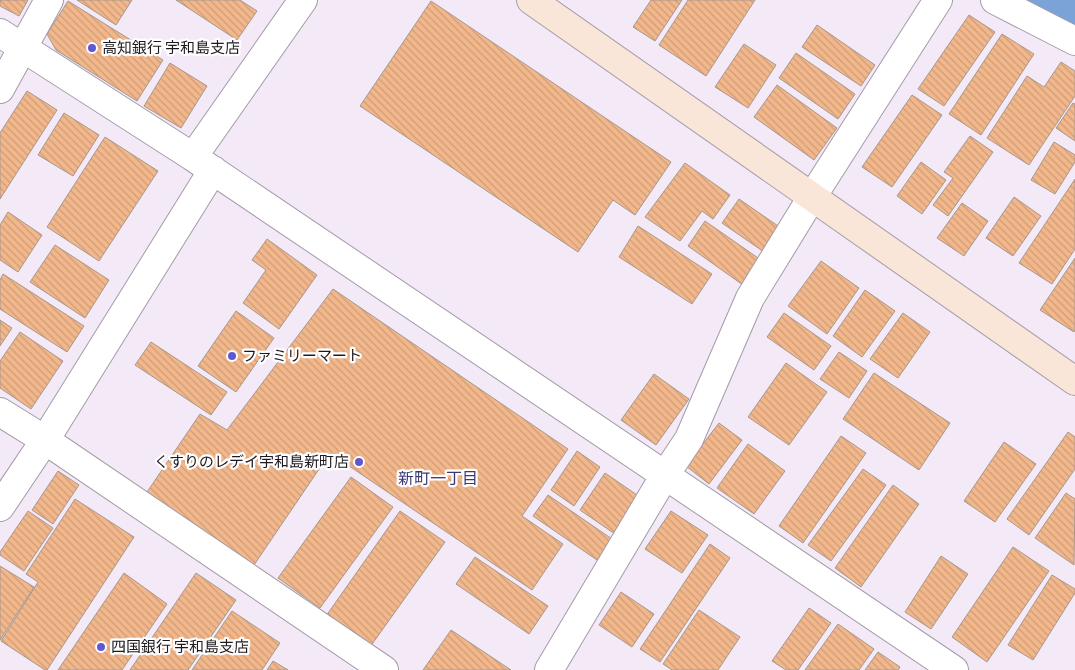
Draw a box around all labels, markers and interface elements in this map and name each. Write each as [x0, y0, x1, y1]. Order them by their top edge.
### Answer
place label: 高知銀行 宇和島支店 [102, 39, 240, 57]
marker: 高知銀行 宇和島支店 [86, 42, 98, 54]
place label: ファミリーマート [242, 347, 362, 365]
marker: ファミリーマート [226, 350, 238, 362]
place label: くすりのレデイ宇和島新町店 [154, 453, 349, 471]
marker: くすりのレデイ宇和島新町店 [353, 456, 365, 468]
district label: 新町一丁目 [398, 469, 478, 488]
place label: 四国銀行 宇和島支店 [111, 638, 249, 656]
marker: 四国銀行 宇和島支店 [95, 641, 107, 653]

